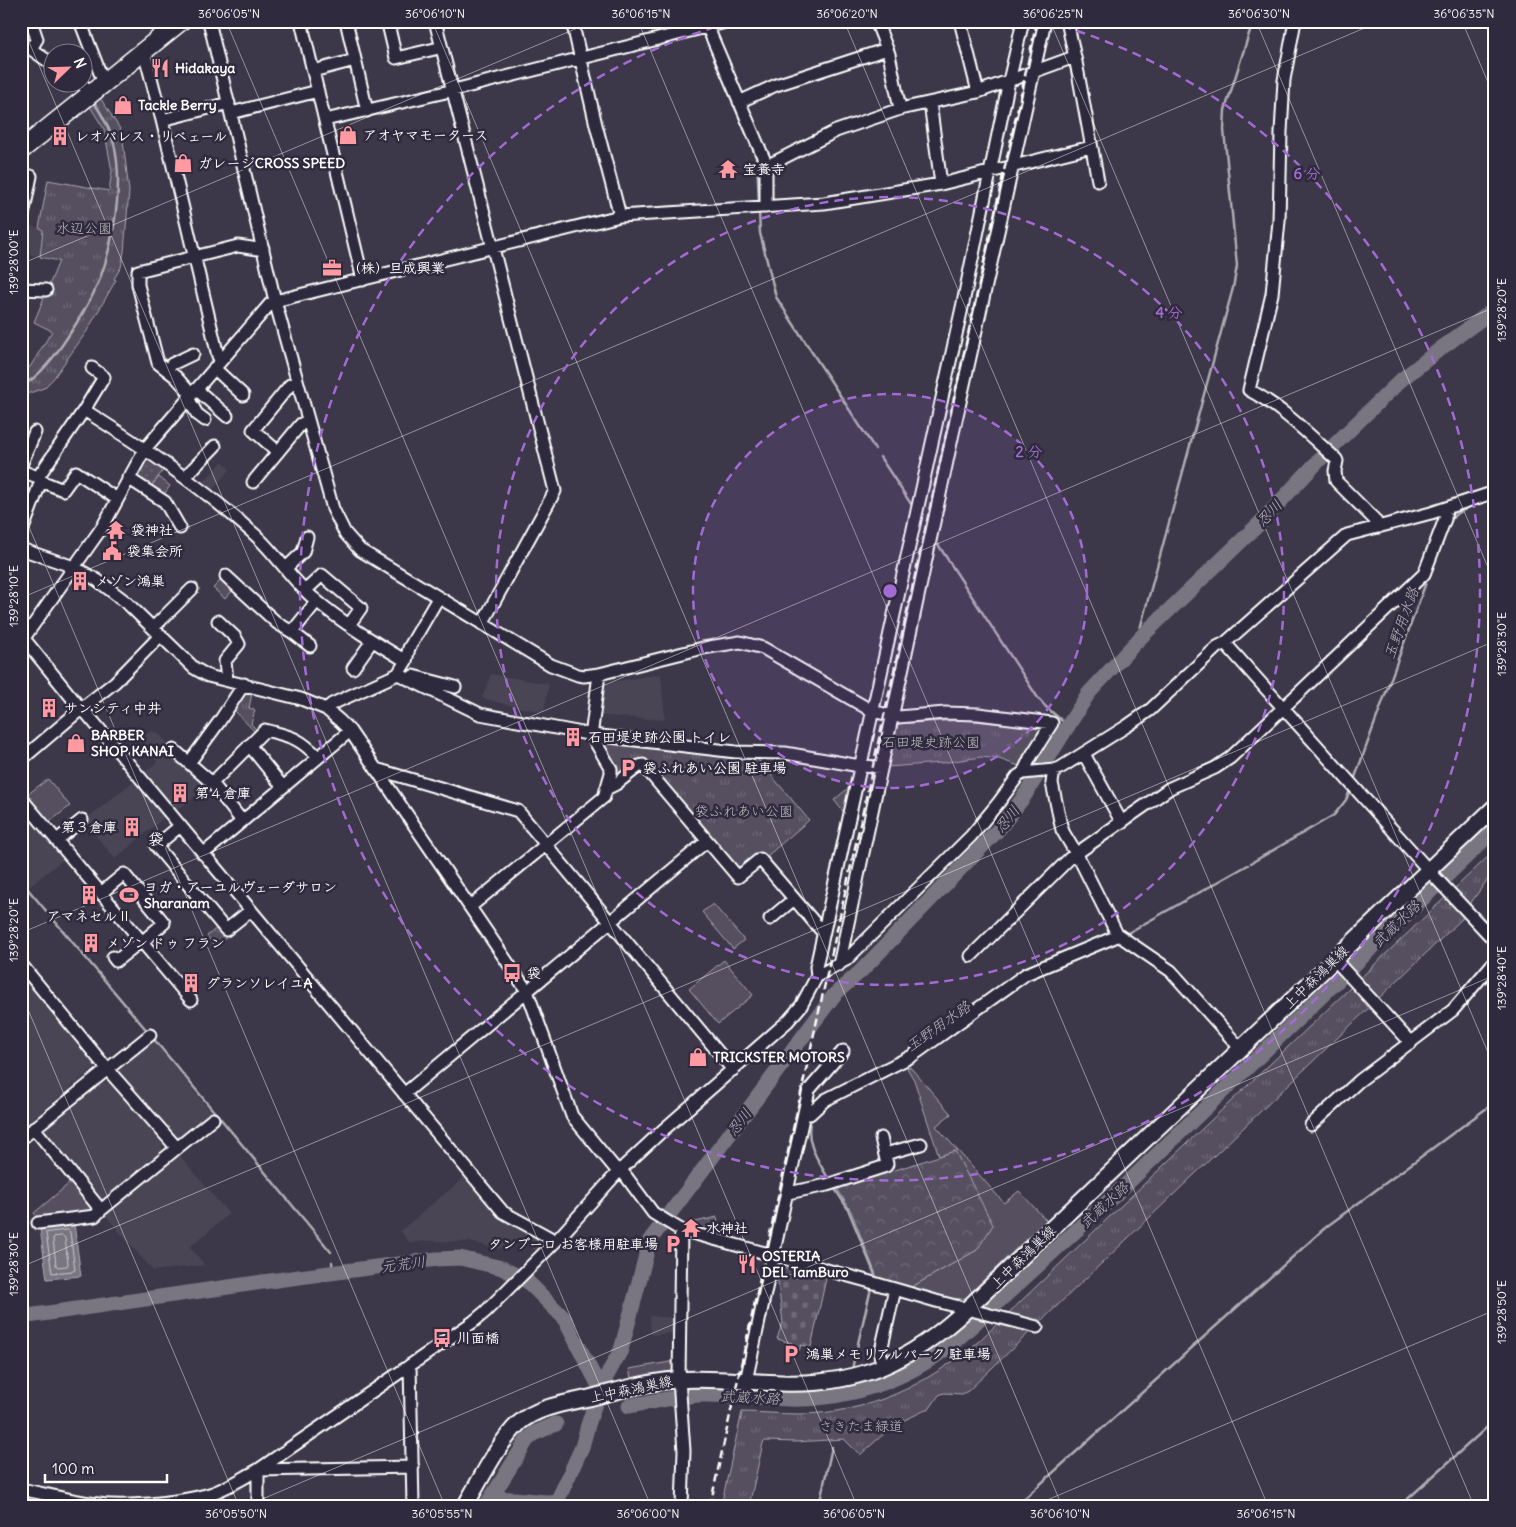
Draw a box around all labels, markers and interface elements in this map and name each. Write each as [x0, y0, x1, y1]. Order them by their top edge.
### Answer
text: 36°06'05"N [198, 6, 260, 21]
text: 36°06'10"N [405, 6, 465, 21]
text: 36°06'15"N [612, 6, 670, 21]
text: 36°06'20"N [816, 6, 878, 21]
text: 36°06'25"N [1023, 6, 1083, 21]
text: 36°06'30"N [1228, 6, 1290, 21]
text: 36°06'35"N [1434, 6, 1494, 21]
north arrow [42, 42, 92, 92]
text: N [70, 55, 90, 71]
restaurant icon: Hidakaya [149, 57, 171, 79]
place label: Hidakaya [175, 59, 235, 77]
shop icon: Tackle Berry [112, 94, 134, 116]
place label: Tackle Berry [138, 96, 217, 114]
shop icon: アオヤマモータース [337, 124, 359, 146]
building icon: レオパレス・リベェール [49, 125, 71, 147]
place label: アオヤマモータース [363, 126, 488, 144]
place label: レオパレス・リベェール [75, 127, 228, 145]
shop icon: ガレージCROSS SPEED [172, 152, 194, 174]
place label: ガレージCROSS SPEED [198, 154, 345, 172]
temple icon: 宝養寺 [717, 158, 739, 180]
place label: 宝養寺 [743, 160, 785, 178]
text: 6 分 [1293, 164, 1321, 183]
park label: 水辺公園 [56, 219, 112, 237]
text: 139°28'00"E [6, 229, 21, 295]
office icon: （株）旦成興業 [321, 257, 343, 279]
place label: （株）旦成興業 [347, 259, 445, 277]
text: 139°28'20"E [1494, 278, 1509, 342]
text: 4 分 [1155, 303, 1183, 322]
text: 2 分 [1016, 442, 1042, 461]
water label: 忍川 [1252, 496, 1286, 530]
temple icon: 袋神社 [105, 519, 127, 541]
place label: 袋神社 [131, 521, 173, 539]
public building icon: 袋集会所 [101, 540, 123, 562]
place label: 袋集会所 [127, 542, 183, 560]
text: 139°28'10"E [6, 565, 21, 627]
building icon: メゾン鴻巣 [69, 570, 91, 592]
place label: メゾン鴻巣 [95, 572, 165, 590]
centre of rings [881, 582, 899, 600]
water label: 玉野用水路 [1379, 584, 1423, 661]
text: 139°28'30"E [1494, 612, 1509, 676]
building icon: サンシティ中井 [38, 697, 60, 719]
place label: サンシティ中井 [64, 699, 161, 717]
place label: BARBER SHOP KANAI [91, 726, 174, 760]
building icon: 石田堤史跡公園 トイレ [562, 726, 584, 748]
place label: 石田堤史跡公園 トイレ [588, 728, 731, 746]
shop icon: BARBER SHOP KANAI [65, 732, 87, 754]
park label: 石田堤史跡公園 [882, 733, 980, 751]
parking icon: 袋ふれあい公園 駐車場 [617, 757, 639, 779]
place label: 袋ふれあい公園 駐車場 [643, 759, 786, 777]
building icon: 第４倉庫 [169, 782, 191, 804]
place label: 第４倉庫 [195, 784, 251, 802]
water label: 忍川 [990, 801, 1024, 837]
park label: 袋ふれあい公園 [695, 802, 793, 820]
building icon: 第３倉庫 [121, 816, 143, 838]
place label: 第３倉庫 [61, 818, 117, 836]
district label: 袋 [148, 829, 164, 849]
place label: ヨガ・アーユルヴェーダサロン Sharanam [144, 878, 337, 912]
building icon: アマネセルⅡ [78, 884, 100, 906]
sports icon: ヨガ・アーユルヴェーダサロン Sharanam [118, 884, 140, 906]
water label: 武蔵水路 [1368, 896, 1425, 952]
text: 139°28'20"E [6, 898, 21, 962]
place label: アマネセルⅡ [47, 907, 131, 925]
building icon: メゾン ドゥ フラン [80, 932, 102, 954]
place label: メゾン ドゥ フラン [106, 934, 225, 952]
street label: 上中森鴻巣線 [1280, 941, 1352, 1013]
text: 139°28'40"E [1494, 946, 1509, 1010]
bus stop icon: 袋 [501, 962, 523, 984]
place label: 袋 [527, 964, 541, 982]
building icon: グランソレイユA [180, 972, 202, 994]
place label: グランソレイユA [206, 974, 312, 992]
water label: 玉野用水路 [902, 996, 975, 1055]
shop icon: TRICKSTER MOTORS [687, 1046, 709, 1068]
place label: TRICKSTER MOTORS [713, 1048, 845, 1066]
water label: 忍川 [722, 1104, 756, 1140]
water label: 武蔵水路 [1076, 1177, 1133, 1232]
temple icon: 水神社 [680, 1217, 702, 1239]
place label: 水神社 [706, 1219, 748, 1237]
street label: 上中森鴻巣線 [987, 1221, 1059, 1293]
text: 139°28'30"E [6, 1232, 21, 1296]
parking icon: タンブーロ お客様用駐車場 [662, 1233, 684, 1255]
place label: タンブーロ お客様用駐車場 [488, 1235, 658, 1253]
place label: OSTERIA DEL TamBuro [762, 1247, 849, 1281]
water label: 元荒川 [379, 1251, 427, 1277]
restaurant icon: OSTERIA DEL TamBuro [736, 1253, 758, 1275]
text: 139°28'50"E [1494, 1280, 1509, 1344]
bus stop icon: 川面橋 [431, 1327, 453, 1349]
place label: 川面橋 [457, 1329, 499, 1347]
parking icon: 鴻巣メモリアルパーク 駐車場 [780, 1343, 802, 1365]
place label: 鴻巣メモリアルパーク 駐車場 [806, 1345, 991, 1363]
street label: 上中森鴻巣線 [588, 1371, 674, 1407]
water label: 武蔵水路 [720, 1386, 781, 1408]
park label: さきたま緑道 [819, 1417, 903, 1435]
scale bar [45, 1452, 168, 1484]
text: 100 m [52, 1459, 94, 1478]
text: 36°05'50"N [205, 1506, 267, 1521]
text: 36°05'55"N [411, 1506, 473, 1521]
text: 36°06'00"N [616, 1506, 680, 1521]
text: 36°06'05"N [823, 1506, 885, 1521]
text: 36°06'10"N [1030, 1506, 1090, 1521]
text: 36°06'15"N [1237, 1506, 1295, 1521]

